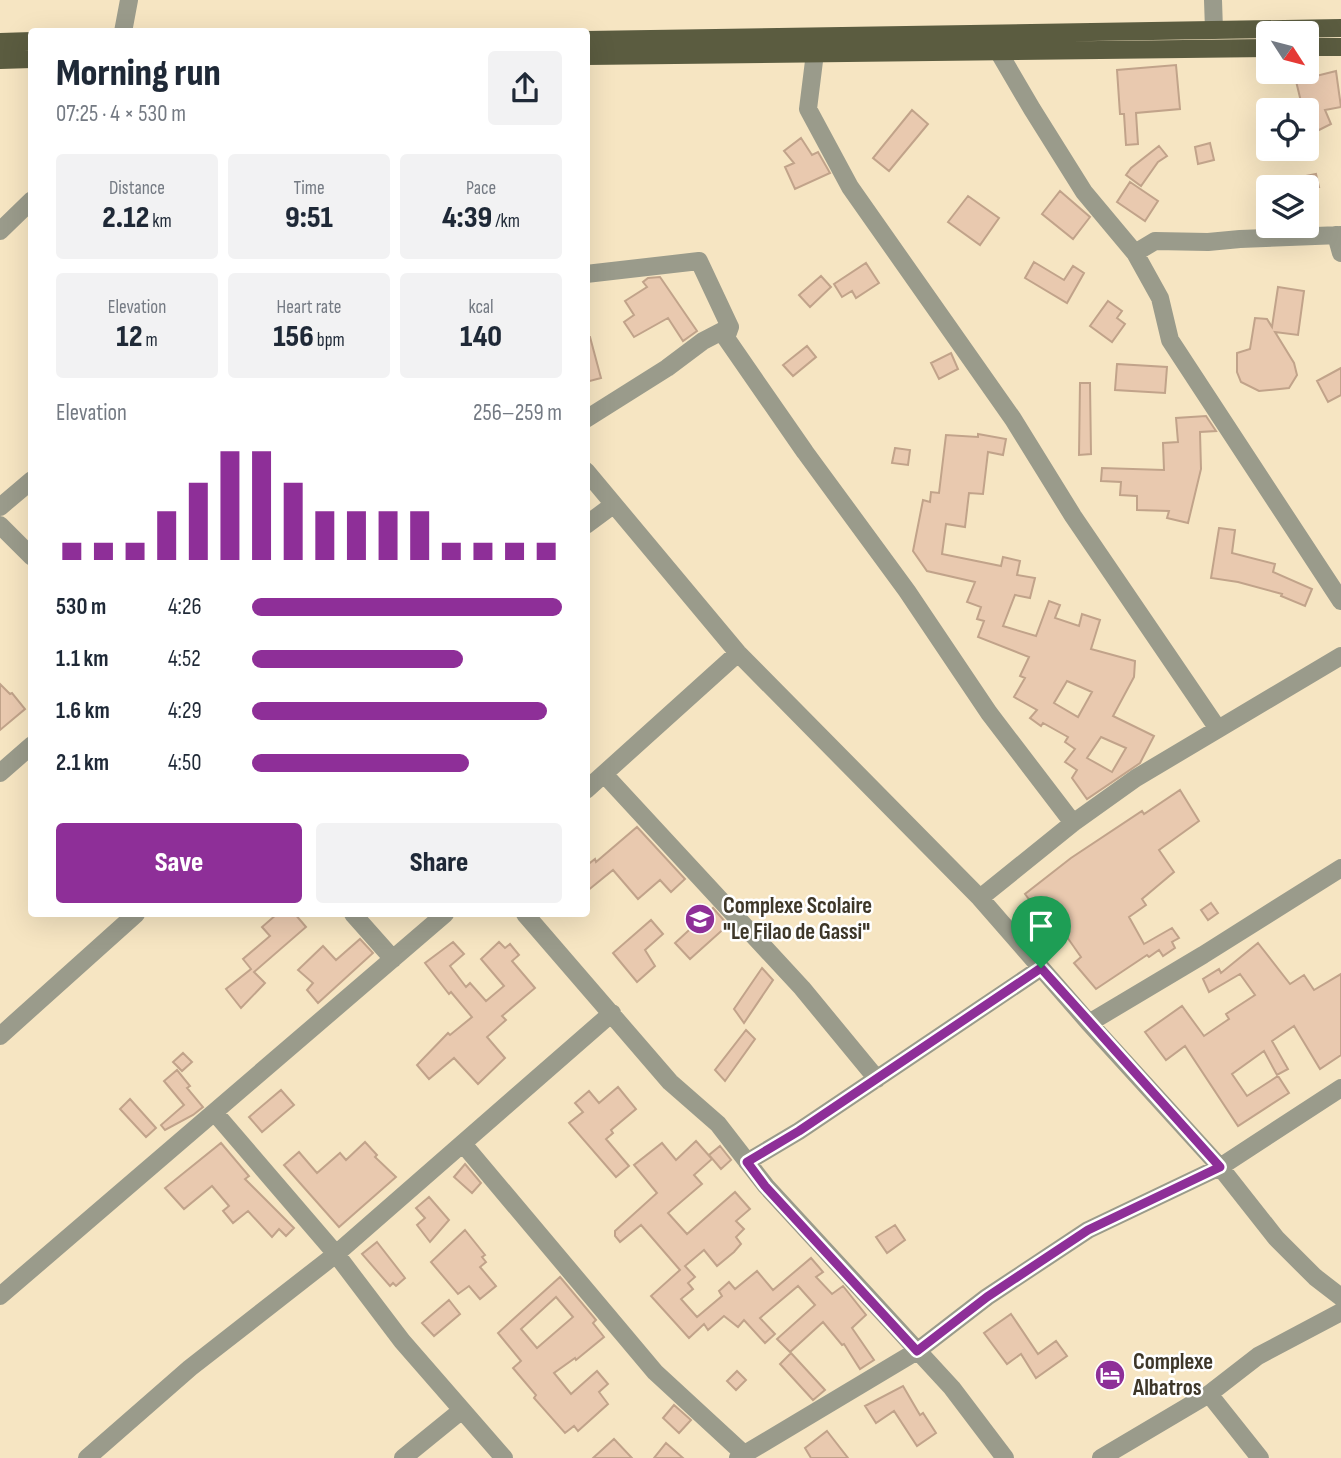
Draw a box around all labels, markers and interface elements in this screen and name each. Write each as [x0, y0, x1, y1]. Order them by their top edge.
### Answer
north arrow [1256, 21, 1320, 84]
map controls [1256, 21, 1319, 238]
text: Morning run [56, 51, 221, 96]
button: share [488, 51, 562, 125]
button: locate [1256, 98, 1319, 161]
text: 07:25 · 4 × 530 m [56, 100, 186, 128]
button: layers [1256, 175, 1319, 238]
text: Distance [109, 177, 165, 200]
text: Time [293, 177, 325, 200]
text: Pace [466, 177, 496, 200]
text: 2.12 [102, 200, 149, 236]
text: 9:51 [285, 200, 333, 236]
text: 4:39 [442, 200, 492, 236]
text: km [149, 210, 172, 233]
text: /km [492, 210, 520, 233]
text: Elevation [108, 296, 166, 319]
text: Heart rate [277, 296, 341, 319]
text: kcal [468, 296, 494, 319]
text: 12 [116, 319, 142, 355]
text: 156 [273, 319, 314, 355]
text: 140 [460, 319, 502, 355]
text: m [142, 329, 158, 352]
text: bpm [314, 329, 345, 352]
text: Elevation [56, 399, 127, 427]
text: 256–259 m [473, 399, 562, 427]
text: 530 m [56, 593, 106, 621]
text: 4:26 [168, 593, 202, 621]
text: 1.1 km [56, 645, 109, 673]
text: 4:52 [168, 645, 201, 673]
text: 1.6 km [56, 697, 110, 725]
text: 4:29 [168, 697, 202, 725]
text: 2.1 km [56, 749, 109, 777]
text: 4:50 [168, 749, 201, 777]
button: Save [56, 823, 302, 903]
button: Share [316, 823, 562, 903]
place label: Complexe Scolaire "Le Filao de Gassi" [723, 892, 872, 946]
pin [1011, 896, 1071, 968]
school or university icon: Complexe Scolaire "Le Filao de Gassi" [683, 902, 717, 936]
icon: arrive [1022, 907, 1060, 945]
place label: Complexe Albatros [1132, 1348, 1213, 1402]
hotel icon: Complexe Albatros [1093, 1358, 1127, 1392]

